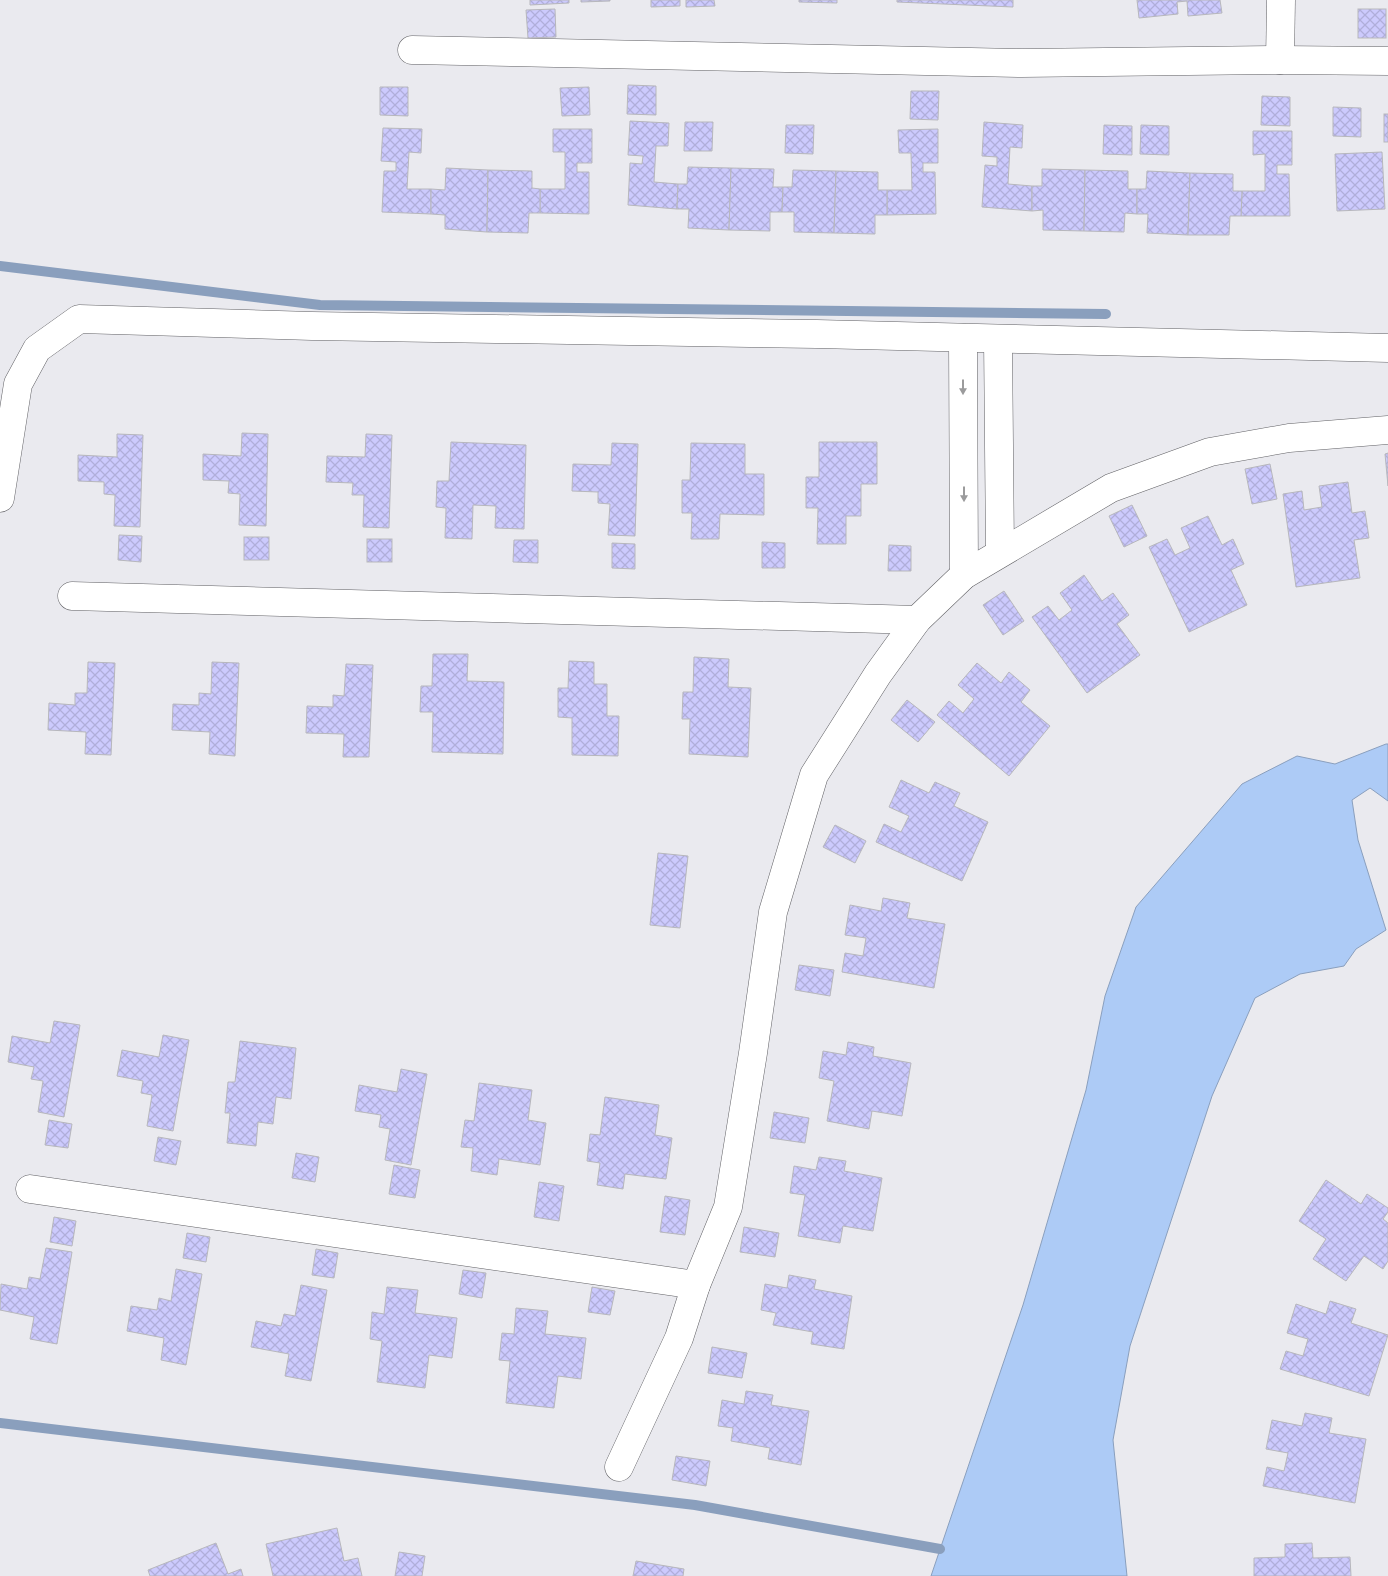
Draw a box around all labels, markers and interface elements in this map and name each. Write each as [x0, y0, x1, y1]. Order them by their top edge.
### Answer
one-way arrow [960, 379, 968, 395]
one-way arrow [960, 486, 968, 502]

